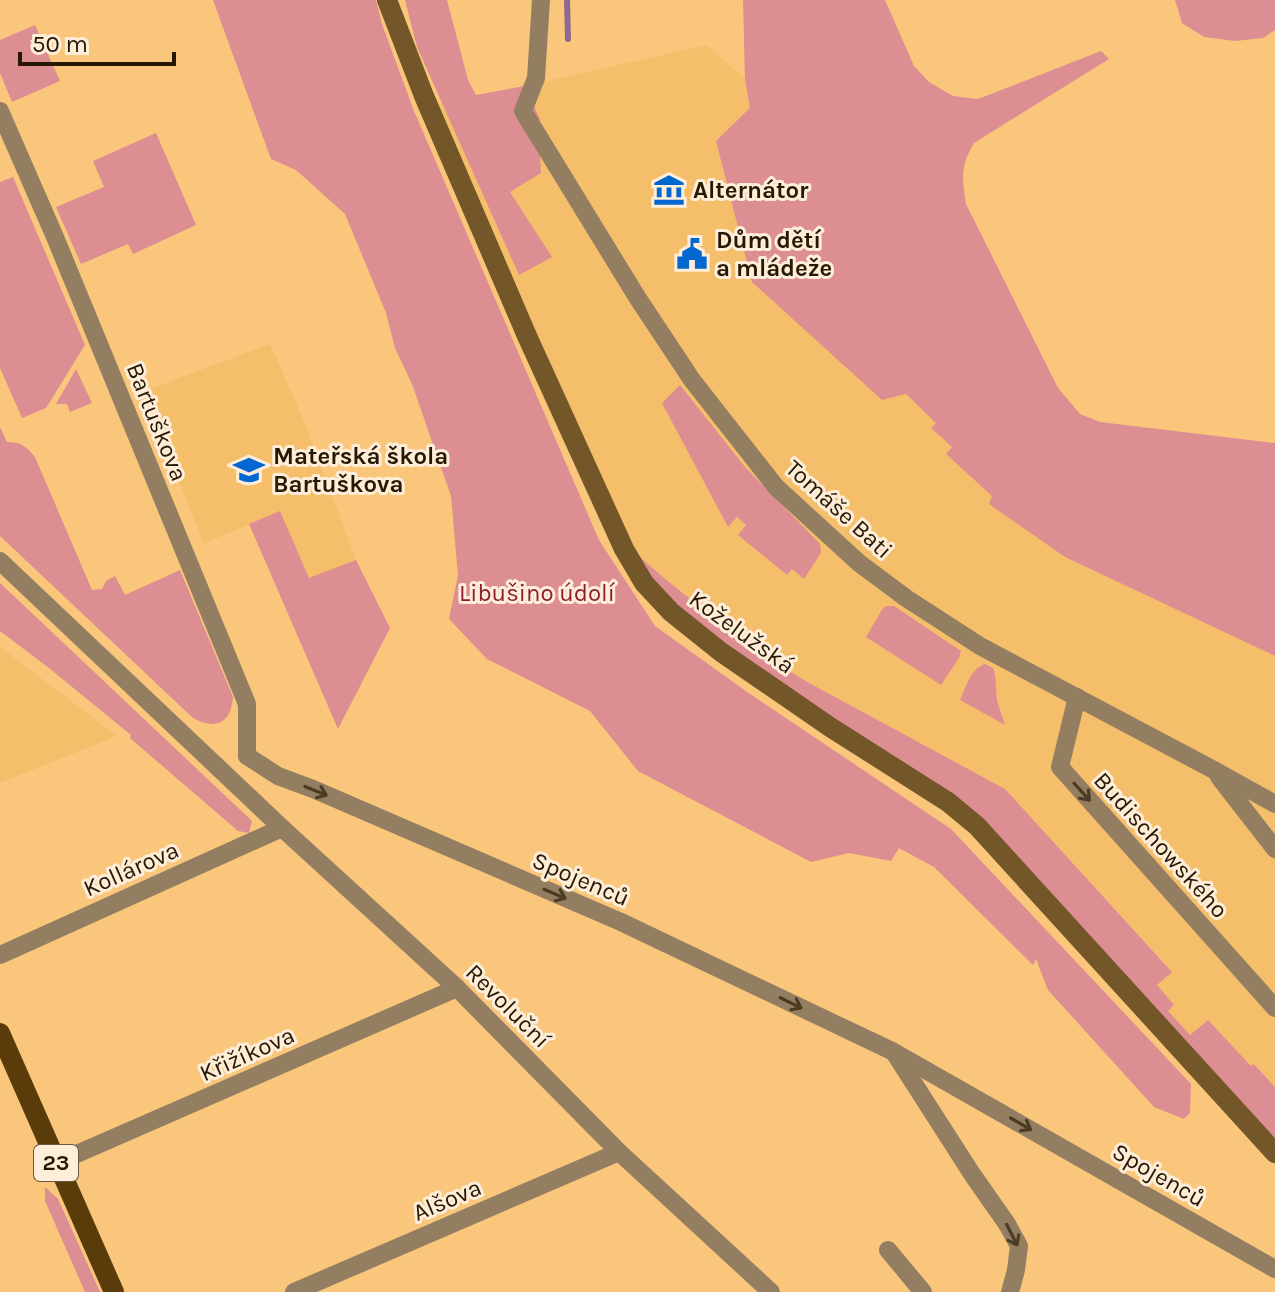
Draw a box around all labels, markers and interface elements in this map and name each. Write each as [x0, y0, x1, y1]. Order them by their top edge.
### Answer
scale bar [20, 16, 174, 66]
text: 50 m [32, 30, 88, 58]
museum icon: Alternátor [652, 173, 686, 207]
place label: Alternátor [693, 176, 809, 204]
place label: Dům dětí a mládeže [716, 226, 832, 282]
public building icon: Dům dětí a mládeže [675, 237, 709, 271]
street label: Bartuškova [121, 359, 193, 485]
place label: Mateřská škola Bartuškova [273, 442, 448, 498]
school or university icon: Mateřská škola Bartuškova [232, 453, 266, 487]
street label: Tomáše Bati [780, 454, 898, 564]
park label: Libušino údolí [459, 579, 616, 607]
street label: Koželužská [684, 584, 800, 680]
street label: Budischowského [1088, 766, 1234, 924]
one-way arrow [1073, 782, 1091, 802]
one-way arrow [303, 785, 328, 799]
street label: Kollárova [79, 836, 183, 902]
street label: Spojenců [528, 846, 634, 912]
one-way arrow [542, 887, 567, 902]
street label: Revoluční [460, 958, 556, 1054]
one-way arrow [779, 996, 803, 1011]
street label: Křižíkova [195, 1021, 299, 1087]
one-way arrow [1009, 1117, 1032, 1133]
street label: Spojenců [1107, 1137, 1211, 1213]
road number: 23 [34, 1145, 78, 1181]
street label: Alšova [409, 1173, 485, 1227]
one-way arrow [1005, 1222, 1021, 1246]

